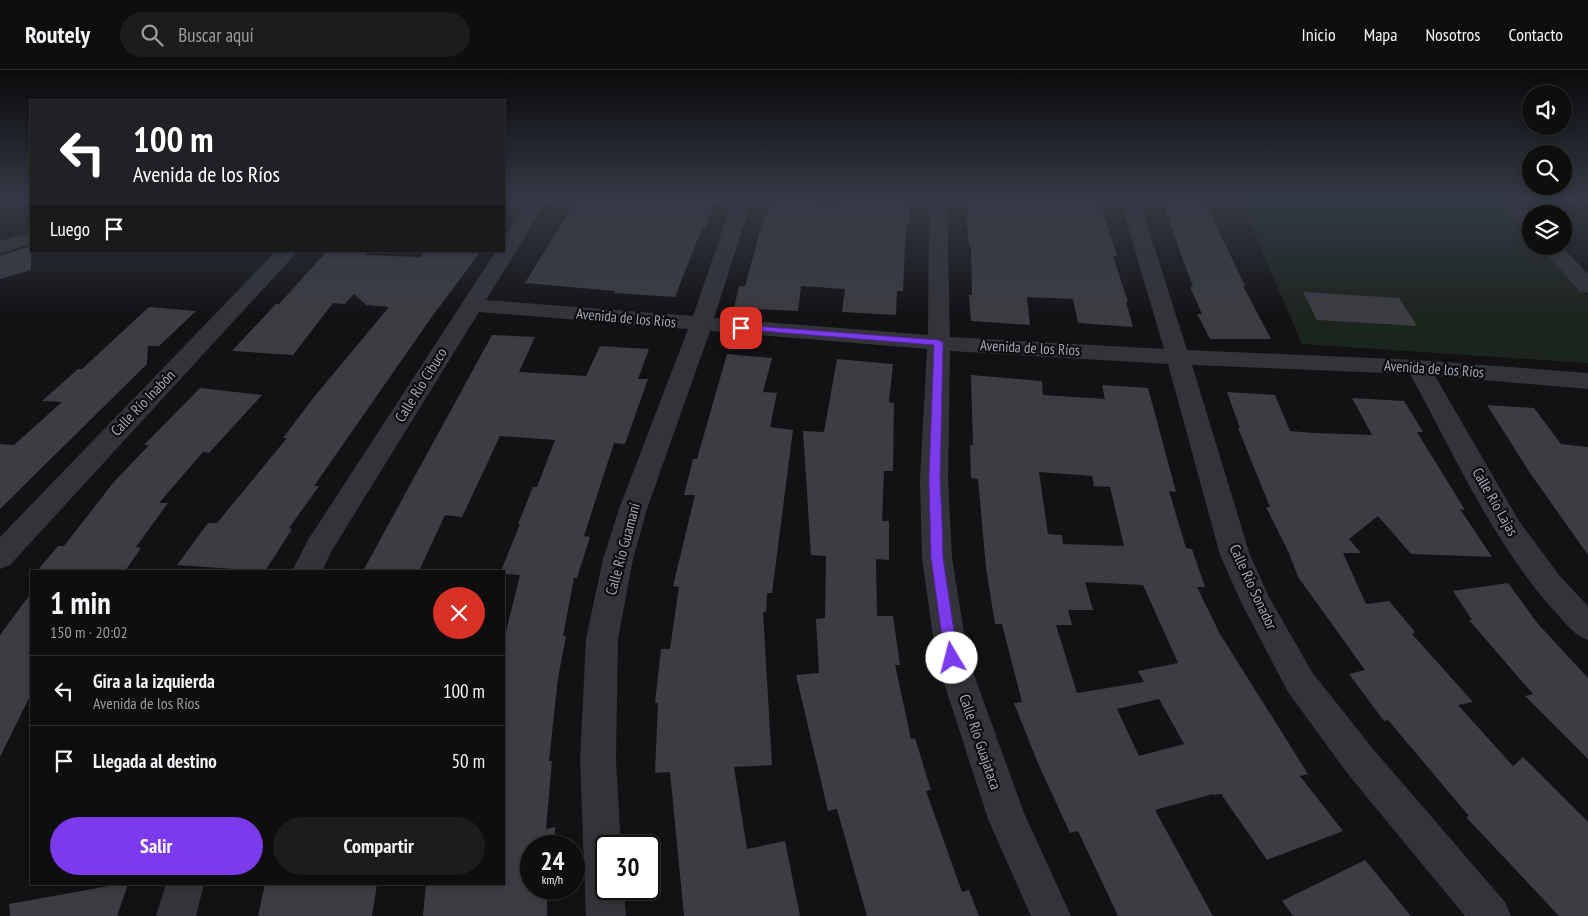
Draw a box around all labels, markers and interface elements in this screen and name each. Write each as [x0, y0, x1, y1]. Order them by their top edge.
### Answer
search box [120, 12, 470, 57]
text: Routely [25, 19, 90, 50]
icon: search [138, 21, 166, 49]
text: Buscar aquí [178, 23, 254, 47]
text: Inicio [1302, 23, 1336, 46]
text: Mapa [1364, 23, 1397, 46]
text: Nosotros [1425, 23, 1480, 46]
text: Contacto [1508, 23, 1563, 46]
map controls [1522, 85, 1572, 255]
button: sound [1522, 85, 1572, 135]
text: 100 m [133, 116, 214, 162]
icon: left [50, 120, 115, 185]
button: search [1522, 145, 1572, 195]
text: Avenida de los Ríos [133, 160, 280, 188]
button: layers [1522, 205, 1572, 255]
icon: arrive [100, 215, 128, 243]
text: Luego [50, 217, 90, 241]
street label: Avenida de los Ríos [575, 304, 677, 331]
pin [720, 307, 762, 349]
icon: arrive [727, 314, 755, 342]
street label: Avenida de los Ríos [979, 335, 1081, 360]
street label: Calle Río Cibuco [390, 344, 451, 425]
street label: Avenida de los Ríos [1383, 356, 1485, 381]
street label: Calle Río Inabón [106, 366, 179, 440]
street label: Calle Río Lajas [1468, 464, 1523, 539]
street label: Calle Río Guamaní [601, 500, 644, 597]
street label: Calle Río Sonador [1225, 541, 1282, 633]
text: 1 min [50, 583, 111, 622]
button: close [433, 587, 485, 639]
text: 150 m · 20:02 [50, 622, 128, 642]
position arrow [925, 631, 977, 683]
text: Gira a la izquierda [93, 669, 215, 693]
icon: left [50, 677, 78, 705]
text: 100 m [443, 679, 485, 703]
street label: Calle Río Guajataca [955, 692, 1006, 792]
text: Avenida de los Ríos [93, 693, 200, 713]
icon: arrive [50, 747, 78, 775]
text: Llegada al destino [93, 749, 217, 773]
text: 50 m [452, 749, 485, 773]
button: Salir [50, 817, 263, 875]
button: Compartir [273, 817, 485, 875]
speed limit sign: 30 [595, 835, 660, 900]
text: 24 [541, 845, 564, 877]
text: km/h [542, 872, 563, 887]

